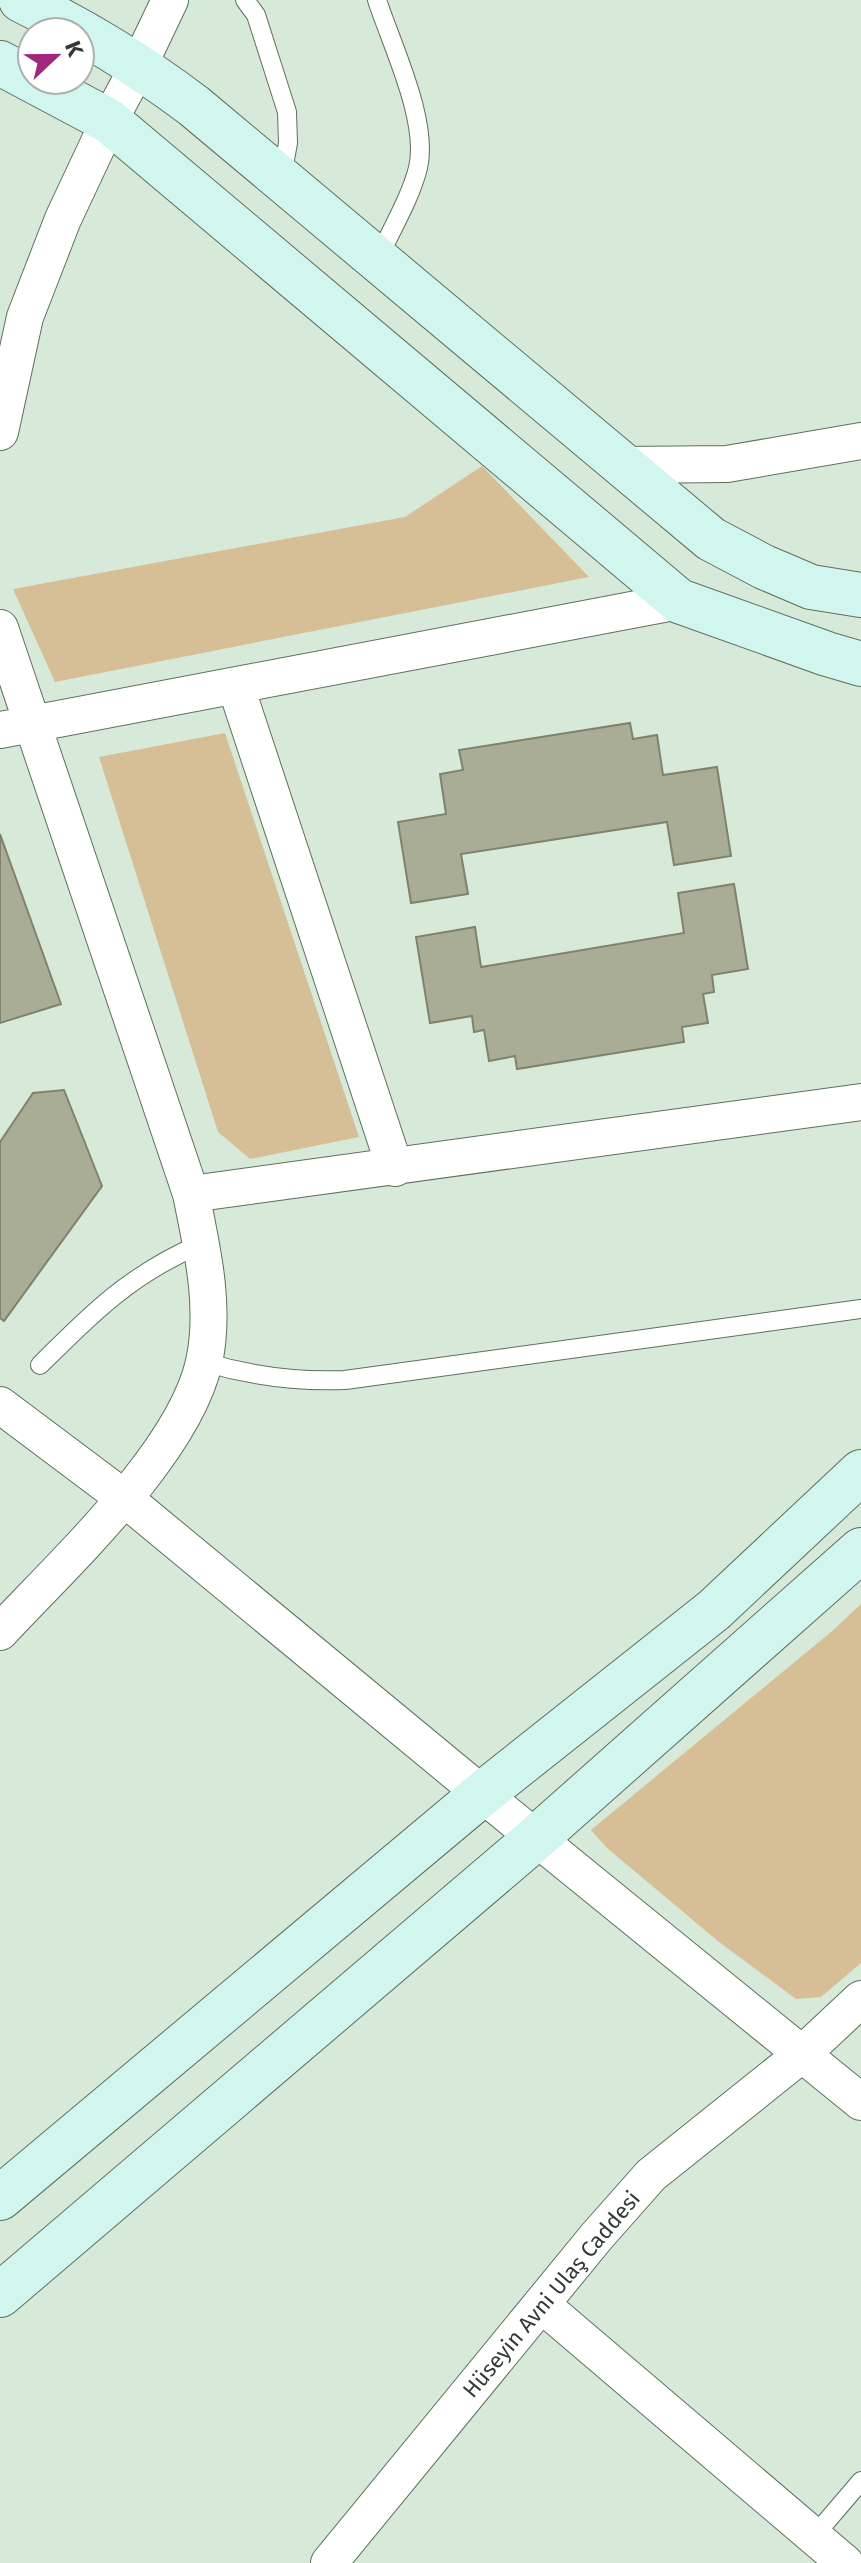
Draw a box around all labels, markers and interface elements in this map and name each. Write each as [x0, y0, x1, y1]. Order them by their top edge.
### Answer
north arrow [16, 16, 96, 96]
text: K [59, 37, 90, 61]
street label: Hüseyin Avni Ulaş Caddesi [457, 2185, 646, 2403]

